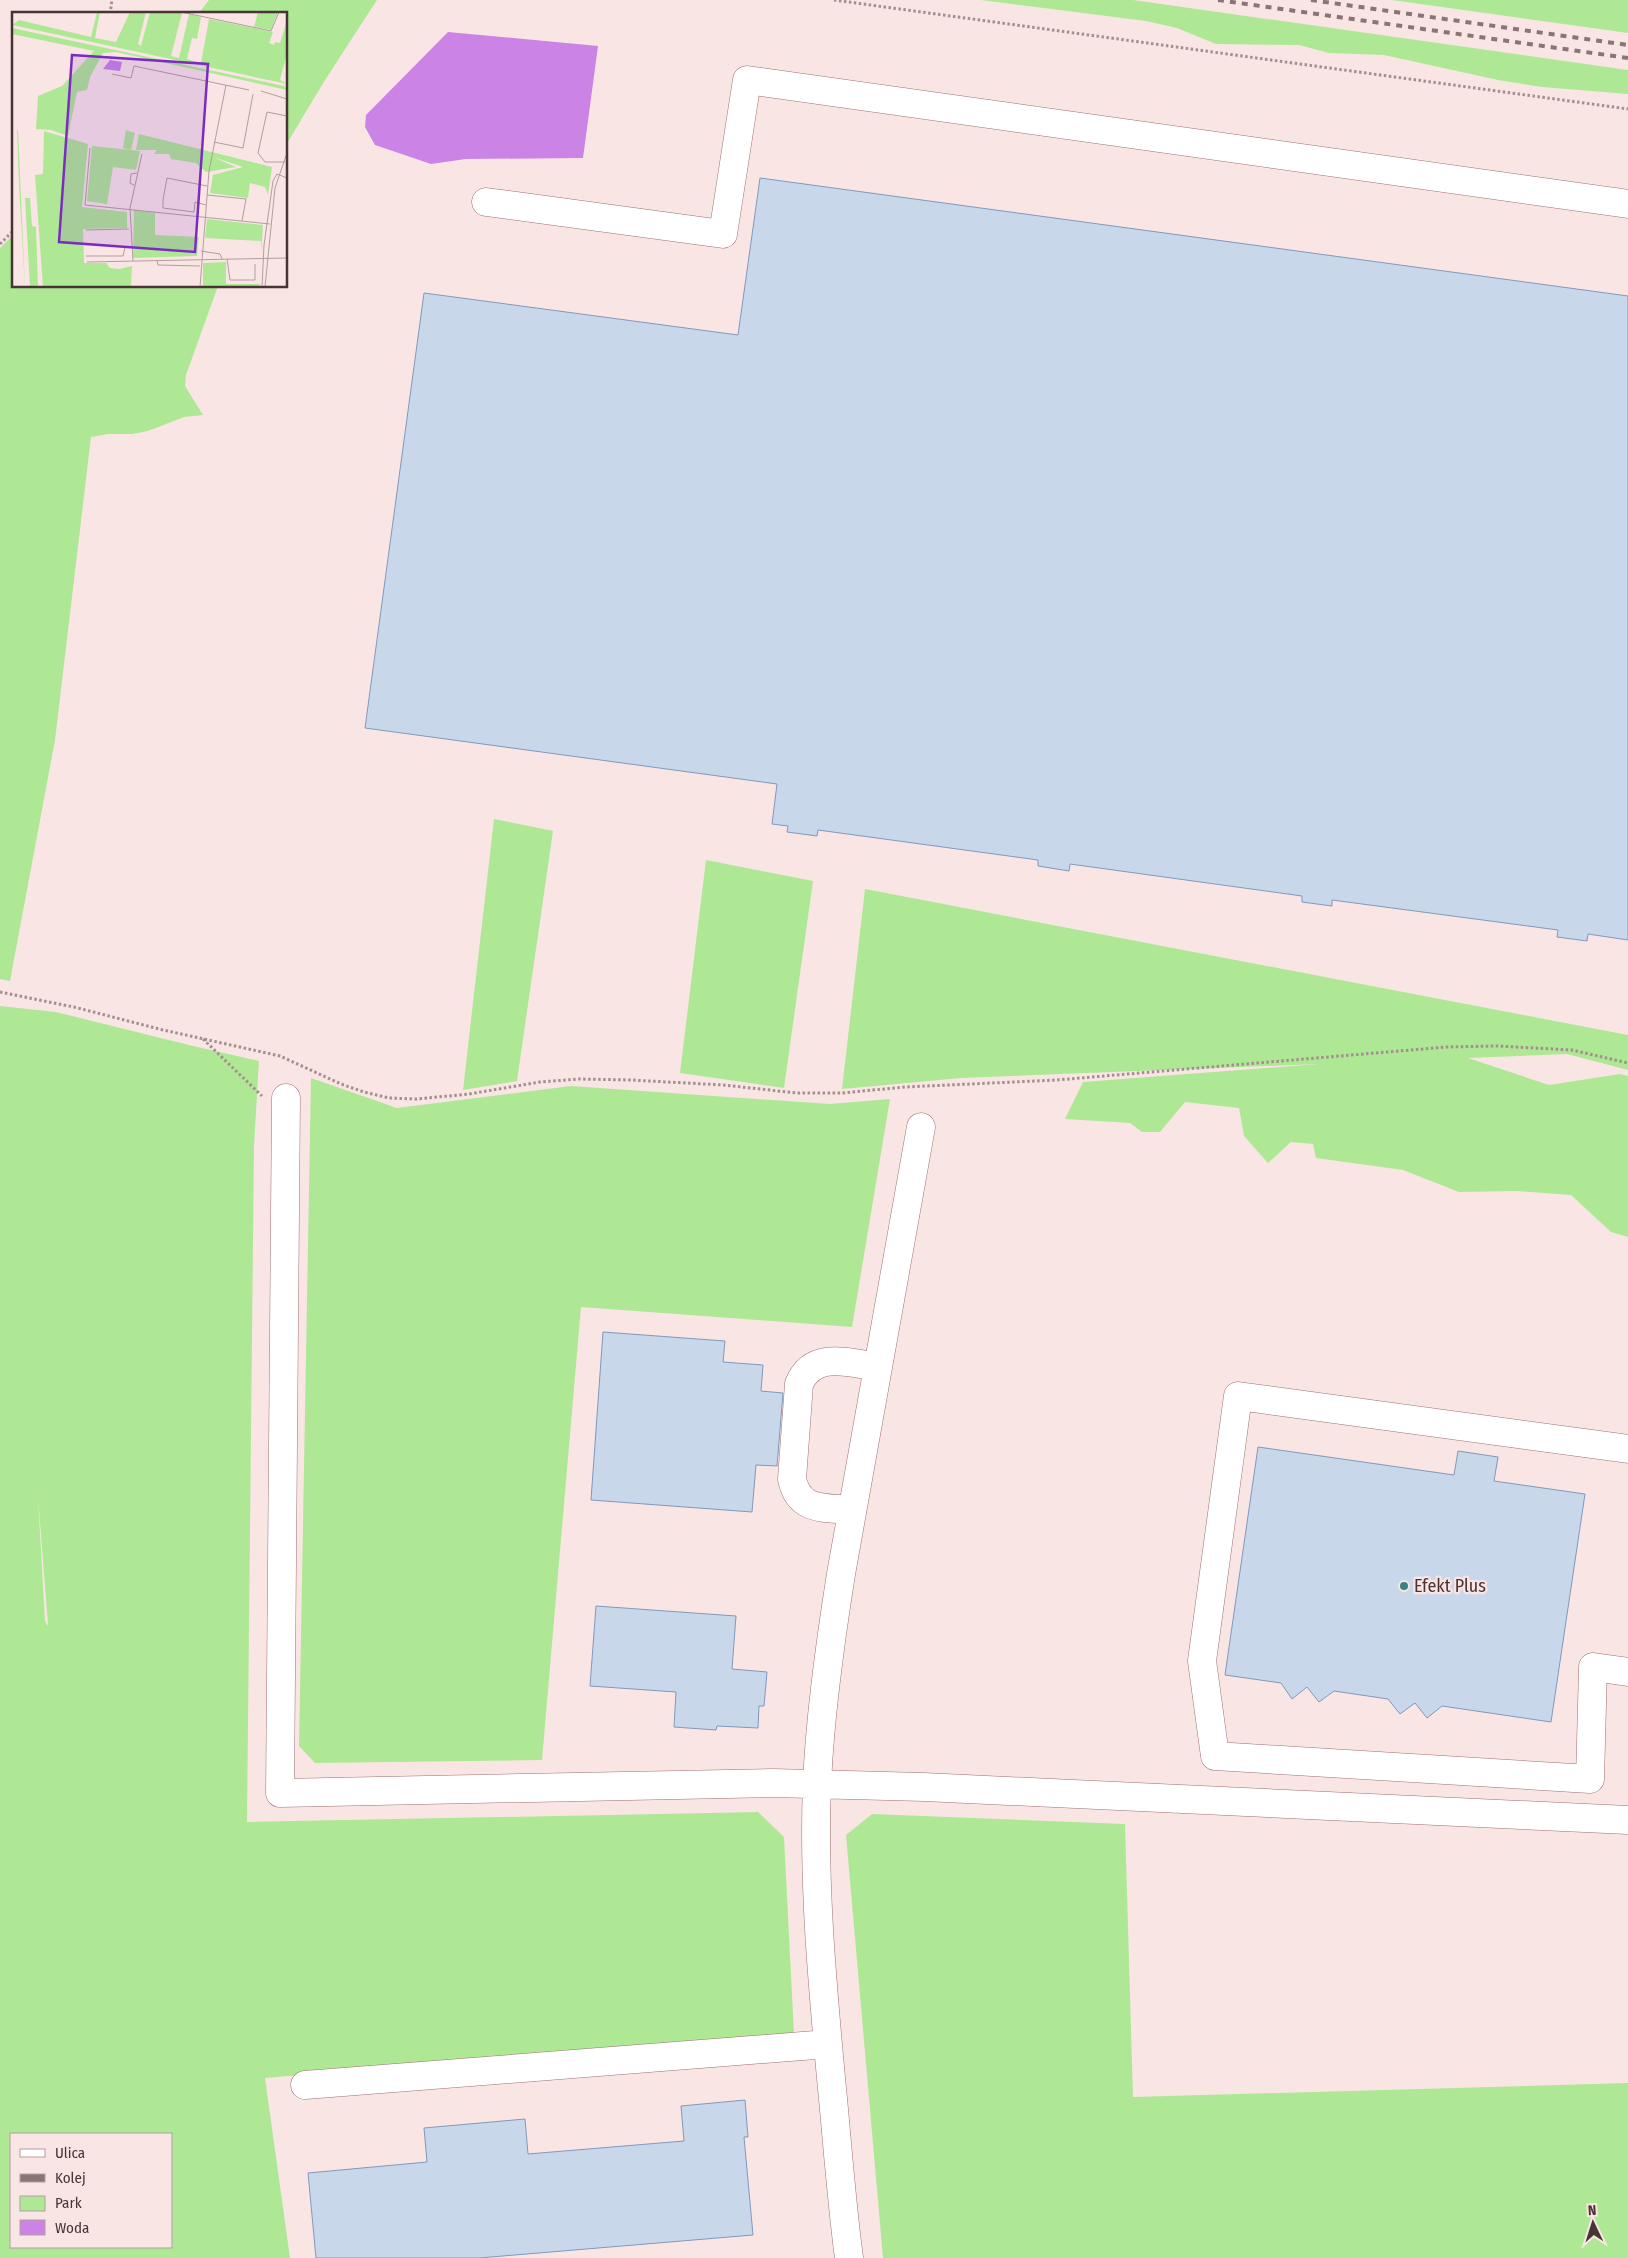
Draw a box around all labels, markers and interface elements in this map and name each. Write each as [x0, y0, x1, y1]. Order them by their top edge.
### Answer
inset map [12, 12, 288, 288]
place label: Efekt Plus [1414, 1575, 1486, 1597]
marker: Efekt Plus [1398, 1580, 1410, 1592]
legend [10, 2133, 172, 2248]
text: Ulica [55, 2144, 85, 2162]
text: Kolej [55, 2169, 86, 2187]
text: Park [55, 2194, 82, 2212]
north arrow [1568, 2198, 1618, 2248]
text: N [1587, 2202, 1597, 2219]
text: Woda [55, 2219, 89, 2237]

